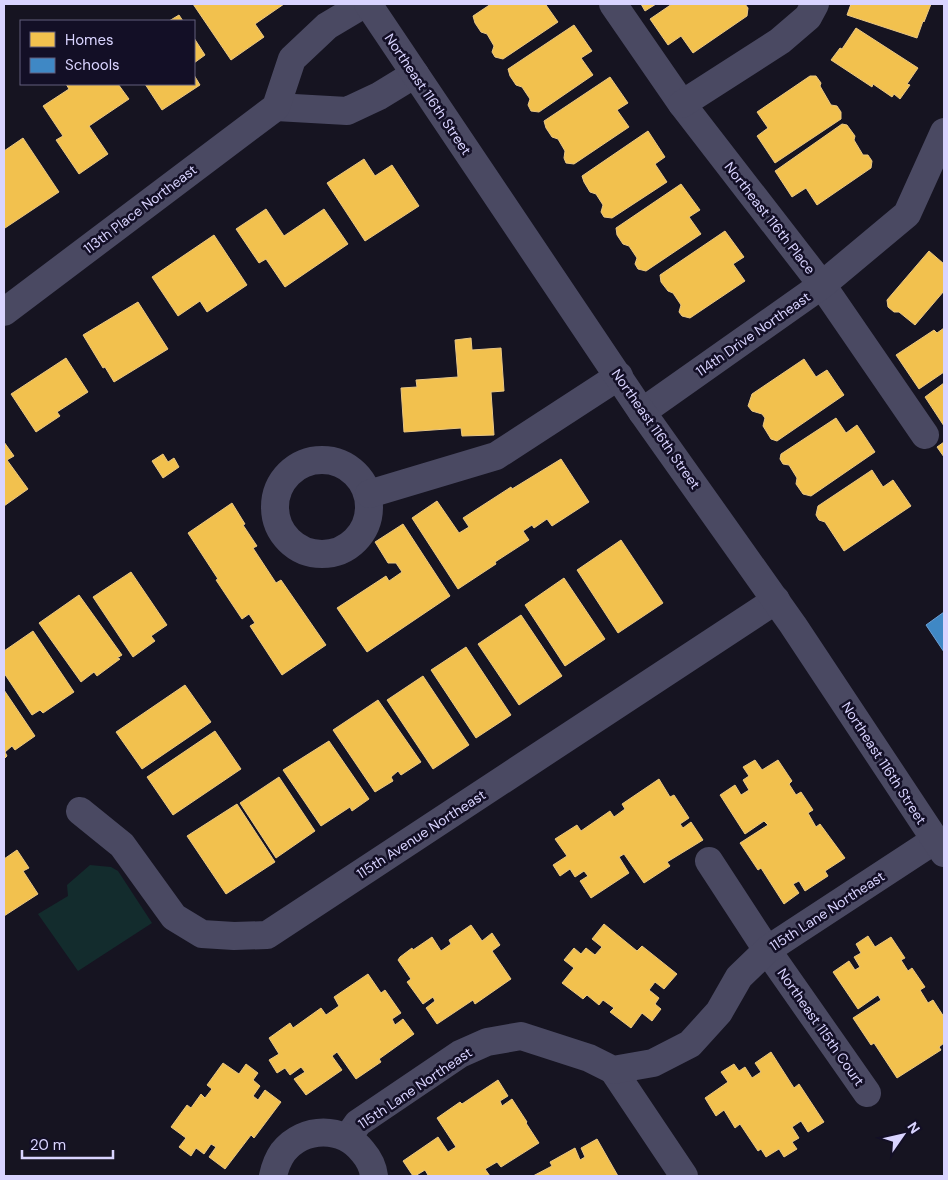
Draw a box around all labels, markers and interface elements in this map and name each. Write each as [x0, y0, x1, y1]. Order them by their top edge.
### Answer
legend [20, 20, 195, 85]
text: Homes [65, 30, 114, 50]
street label: Northeast 116th Street [381, 30, 475, 158]
text: Schools [65, 55, 120, 75]
street label: Northeast 116th Place [720, 158, 820, 278]
street label: 113th Place Northeast [80, 160, 200, 258]
street label: 114th Drive Northeast [692, 288, 814, 380]
street label: Northeast 116th Street [608, 365, 704, 493]
street label: Northeast 116th Street [838, 698, 930, 828]
street label: 115th Avenue Northeast [353, 786, 489, 882]
street label: 115th Lane Northeast [766, 867, 888, 955]
street label: Northeast 115th Court [774, 965, 868, 1089]
street label: 115th Lane Northeast [355, 1043, 475, 1133]
north arrow [878, 1110, 928, 1160]
text: N [903, 1118, 924, 1137]
scale bar [22, 1128, 114, 1160]
text: 20 m [30, 1135, 66, 1155]

